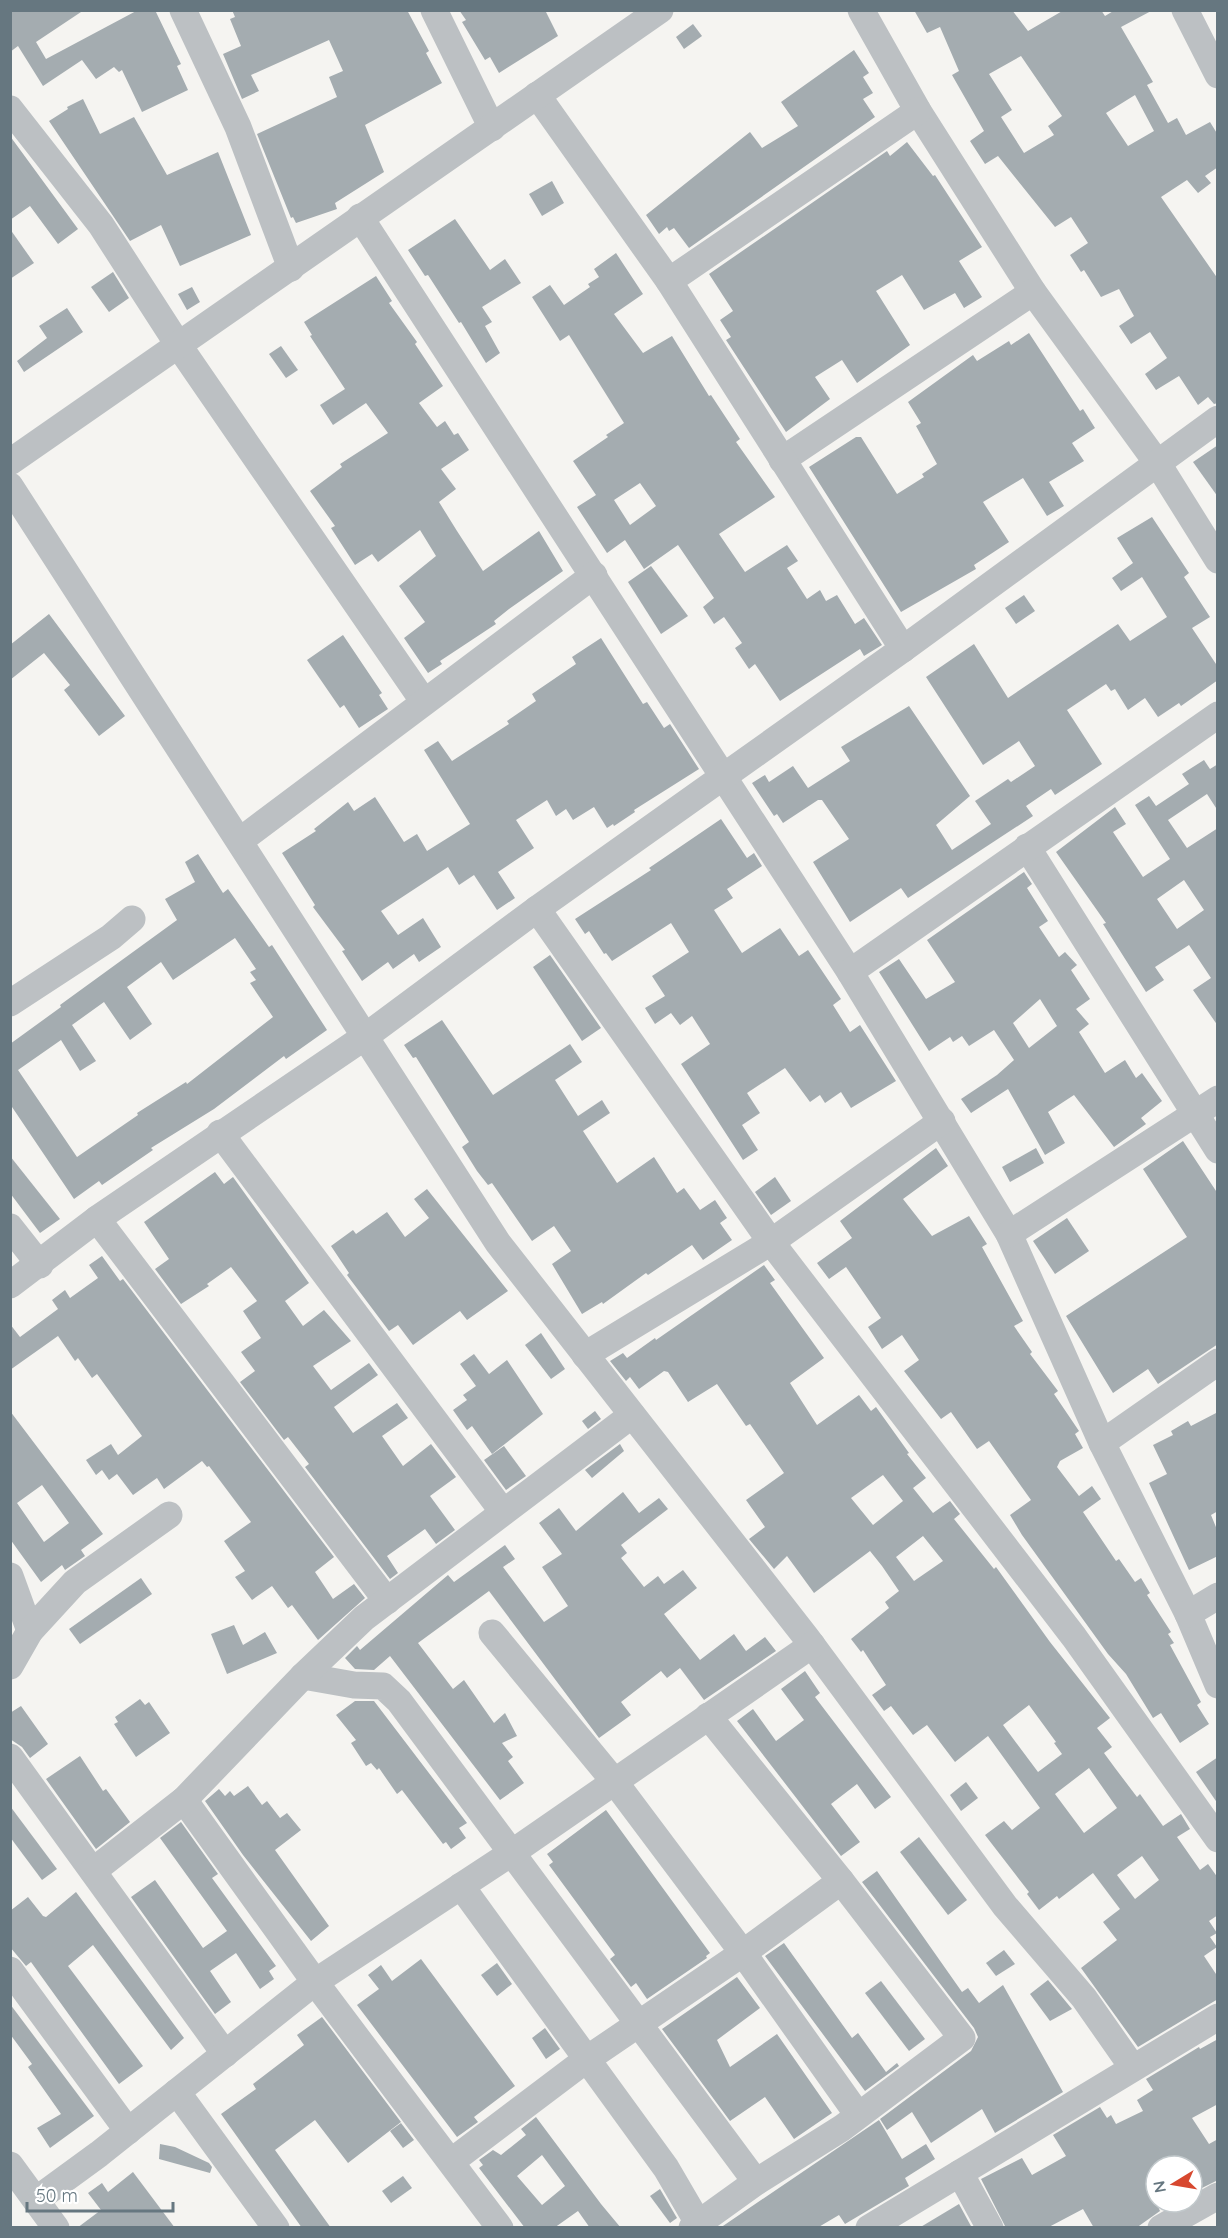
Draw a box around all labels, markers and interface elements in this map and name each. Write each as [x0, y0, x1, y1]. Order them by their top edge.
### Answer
north arrow [1144, 2154, 1204, 2214]
scale bar [27, 2175, 172, 2213]
text: N [1148, 2179, 1170, 2195]
text: 50 m [36, 2184, 78, 2207]

